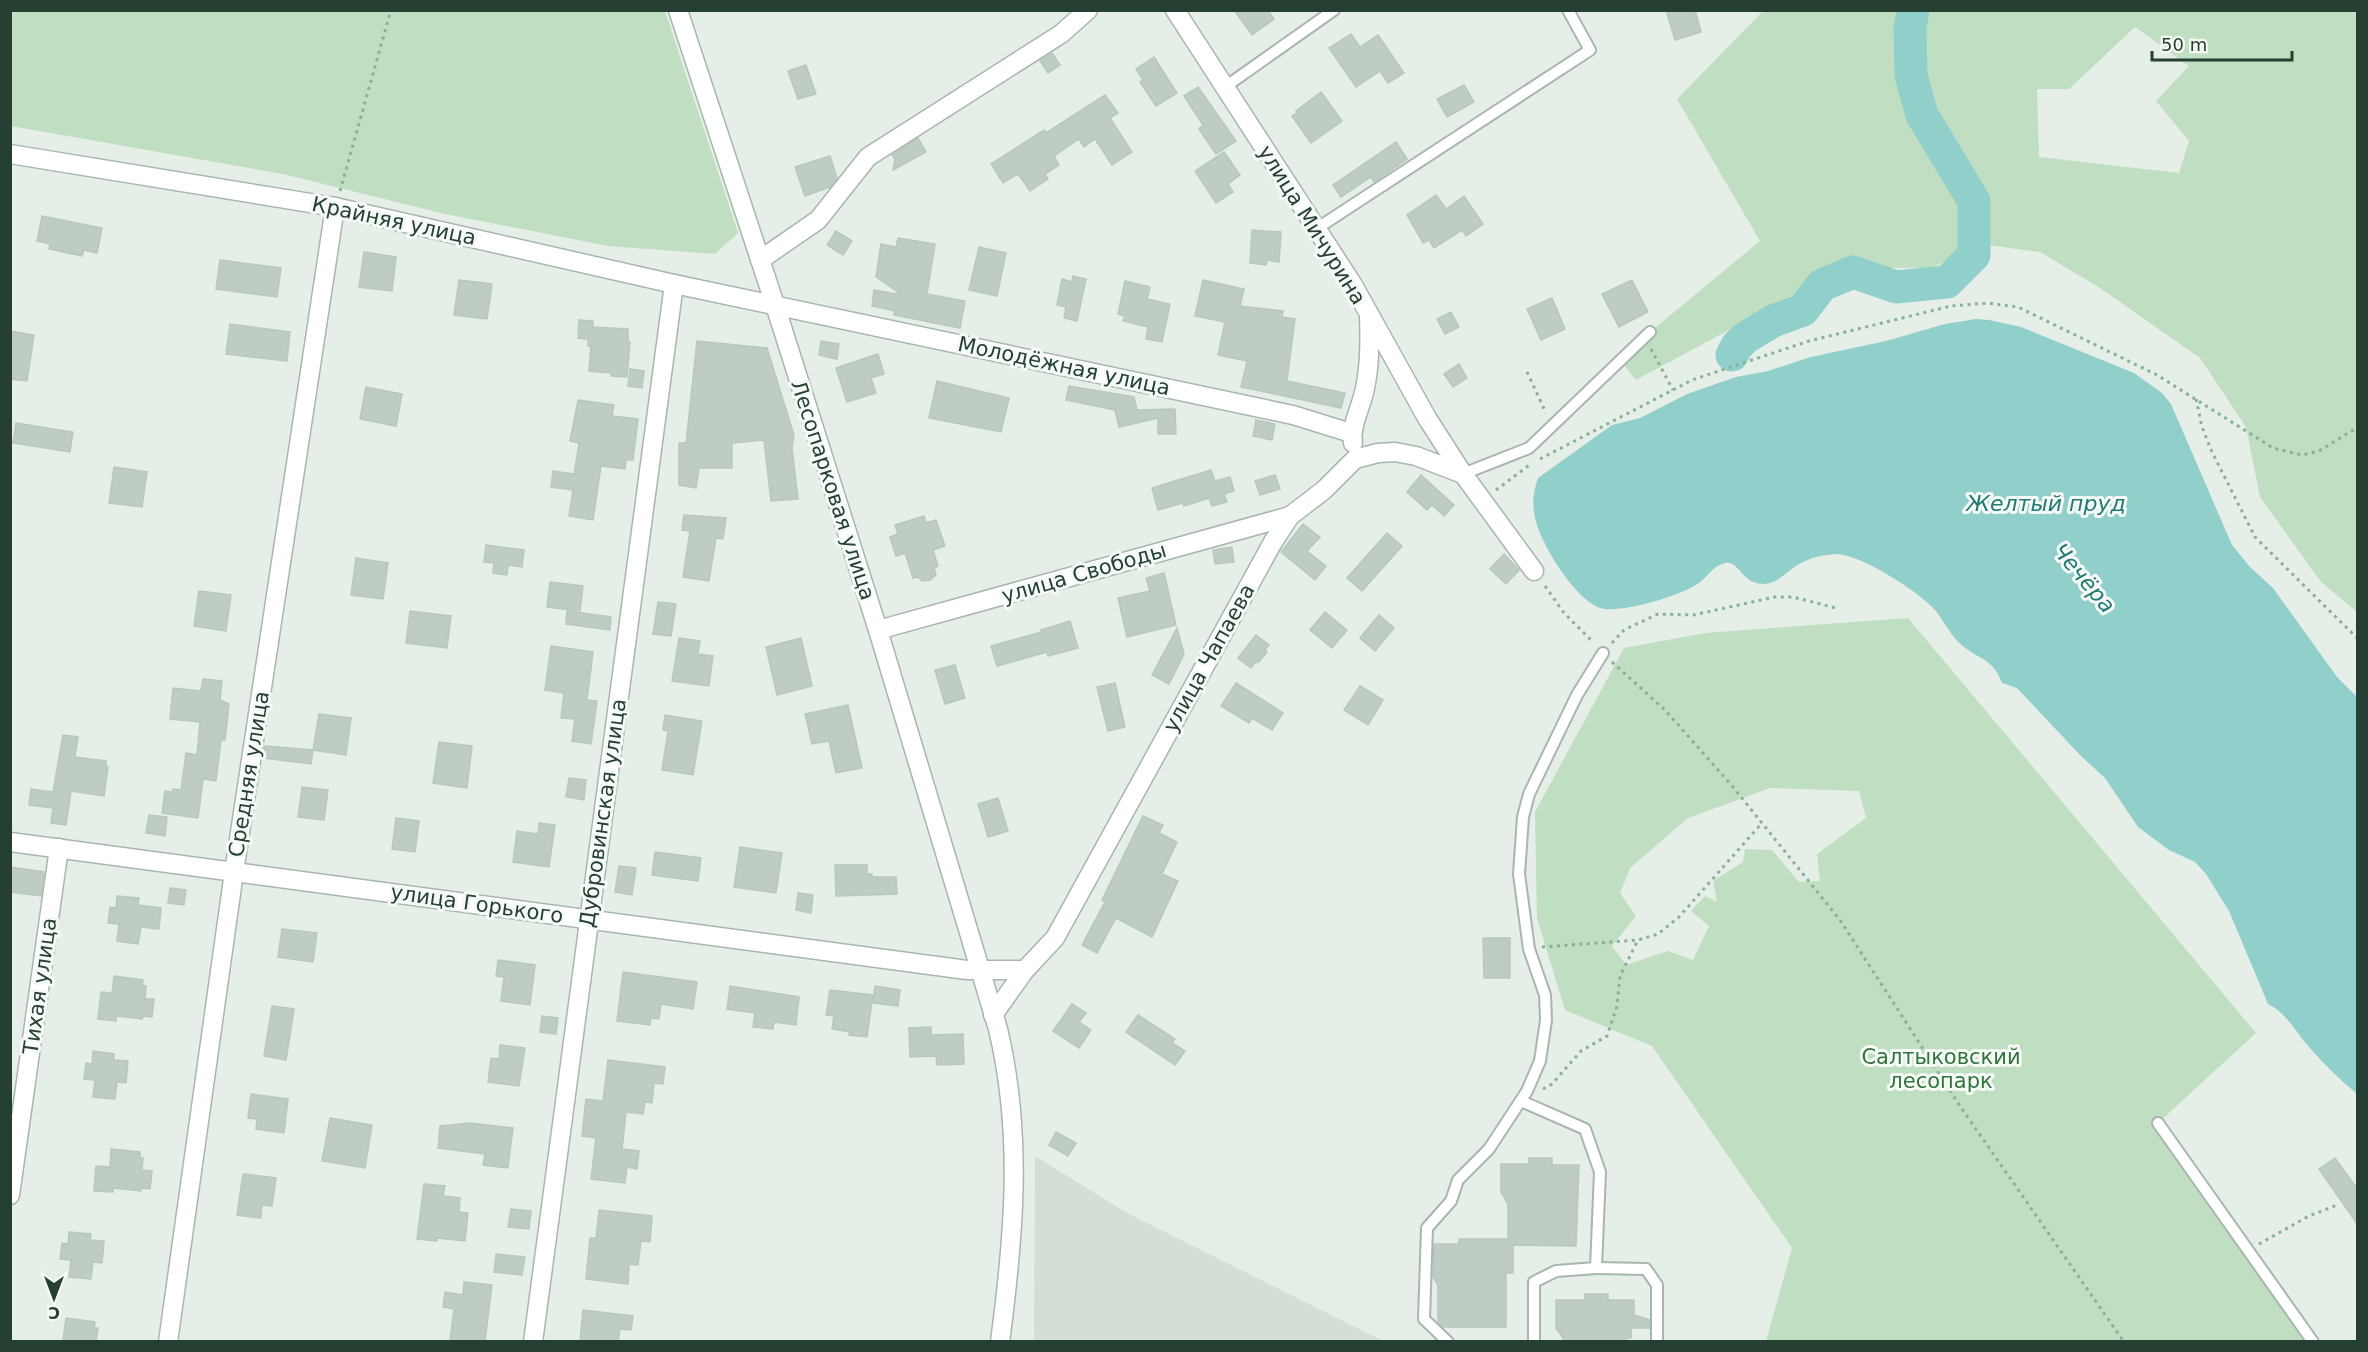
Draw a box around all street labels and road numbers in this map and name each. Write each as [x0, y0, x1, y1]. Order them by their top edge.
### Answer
street label: улица Мичурина [1253, 141, 1371, 309]
street label: Крайняя улица [310, 192, 478, 250]
street label: Молодёжная улица [956, 332, 1172, 400]
street label: Лесопарковая улица [786, 377, 880, 603]
street label: улица Свободы [999, 538, 1169, 608]
street label: улица Чапаева [1158, 580, 1260, 736]
street label: Средняя улица [224, 689, 274, 859]
street label: Дубровинская улица [575, 697, 631, 929]
street label: улица Горького [389, 880, 565, 928]
street label: Тихая улица [18, 916, 61, 1057]

